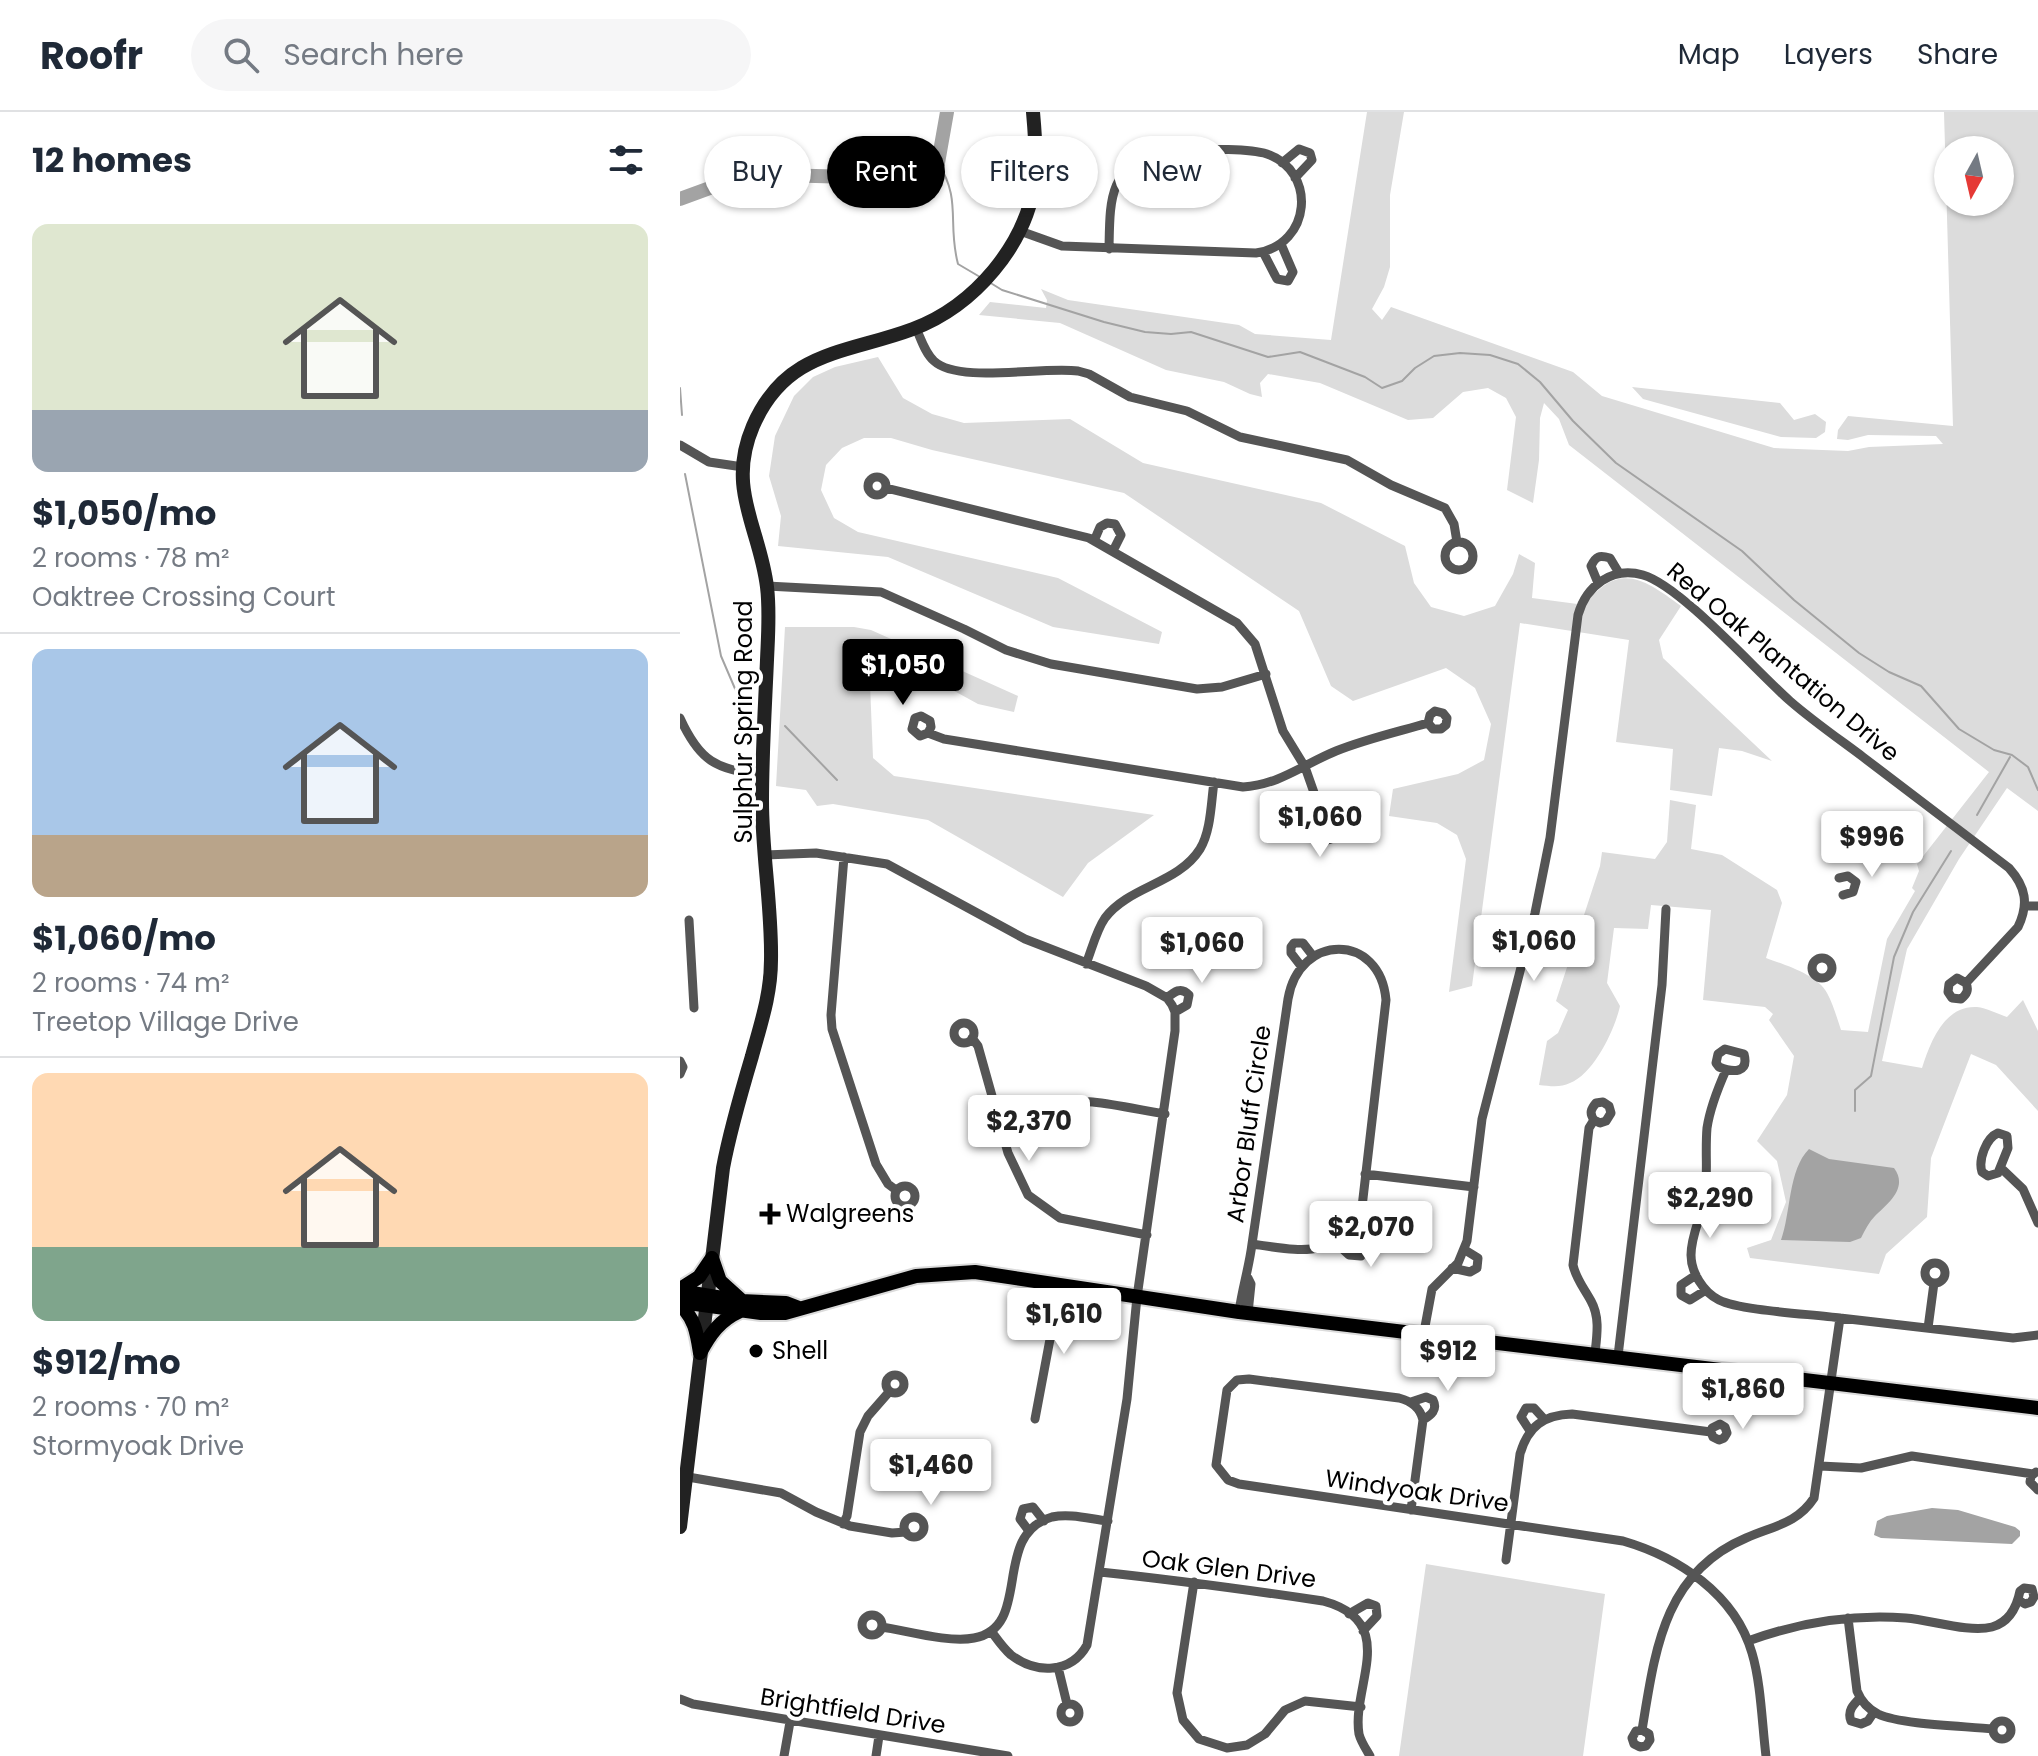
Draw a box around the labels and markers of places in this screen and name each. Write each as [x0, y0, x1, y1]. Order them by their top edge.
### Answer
pin: $1,050 [838, 639, 968, 707]
pin: $1,060 [1255, 791, 1385, 859]
pin: $996 [1825, 811, 1919, 879]
pin: $1,060 [1469, 915, 1599, 983]
pin: $1,060 [1137, 917, 1267, 985]
pin: $2,370 [964, 1095, 1094, 1163]
pin: $2,290 [1645, 1172, 1775, 1240]
place label: Walgreens [786, 1197, 914, 1230]
pin: $2,070 [1306, 1201, 1436, 1269]
marker: Walgreens [761, 1205, 779, 1223]
pin: $1,610 [999, 1288, 1129, 1356]
pin: $912 [1401, 1325, 1495, 1393]
place label: Shell [772, 1334, 828, 1367]
marker: Shell [747, 1342, 765, 1360]
pin: $1,860 [1678, 1363, 1808, 1431]
pin: $1,460 [866, 1439, 996, 1507]

